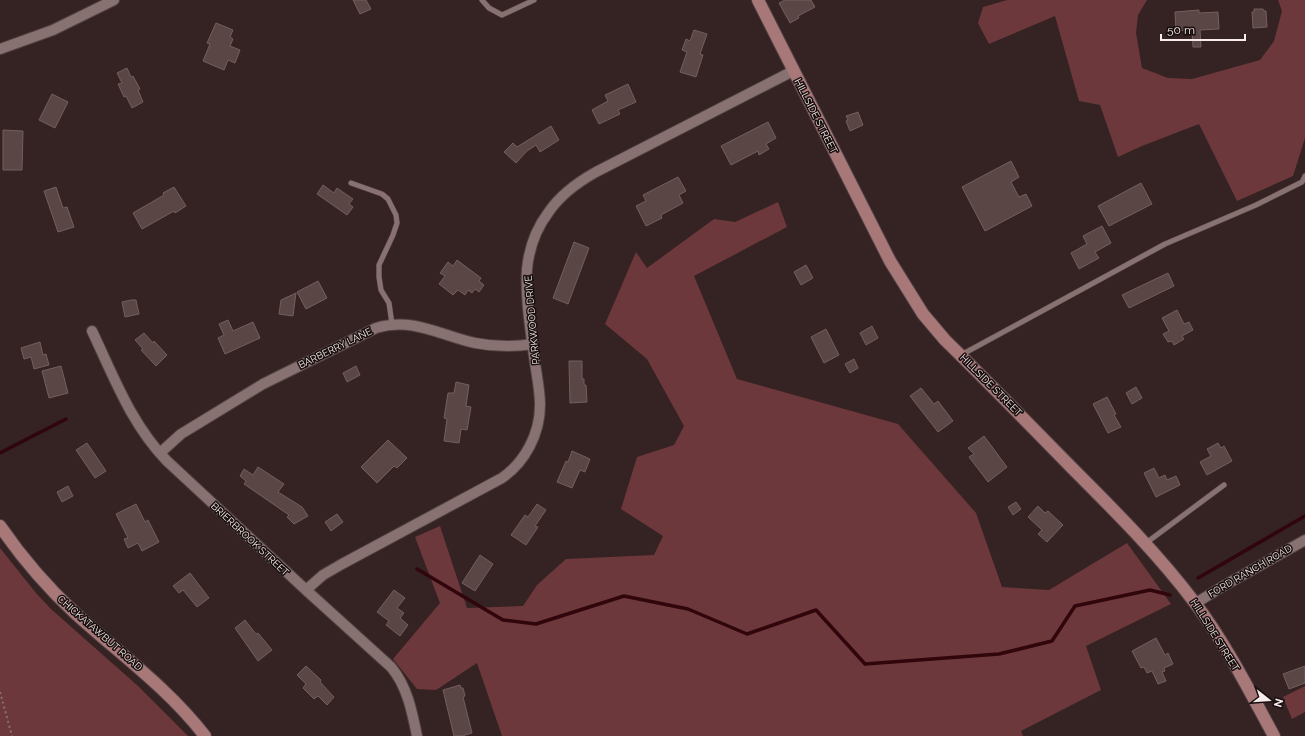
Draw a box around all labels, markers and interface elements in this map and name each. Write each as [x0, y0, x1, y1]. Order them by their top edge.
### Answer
scale bar [1161, 16, 1245, 42]
text: 50 m [1167, 23, 1195, 37]
street label: HILLSIDE STREET [792, 77, 840, 155]
street label: PARKWOOD DRIVE [523, 275, 541, 365]
street label: BARBERRY LANE [296, 325, 374, 371]
street label: HILLSIDE STREET [958, 352, 1024, 418]
street label: BRIERBROOK STREET [209, 500, 291, 578]
street label: FORD RANCH ROAD [1206, 542, 1294, 600]
street label: CHICKATAWBUT ROAD [55, 593, 145, 673]
street label: HILLSIDE STREET [1188, 597, 1242, 673]
north arrow [1249, 680, 1289, 720]
text: N [1271, 697, 1286, 709]

